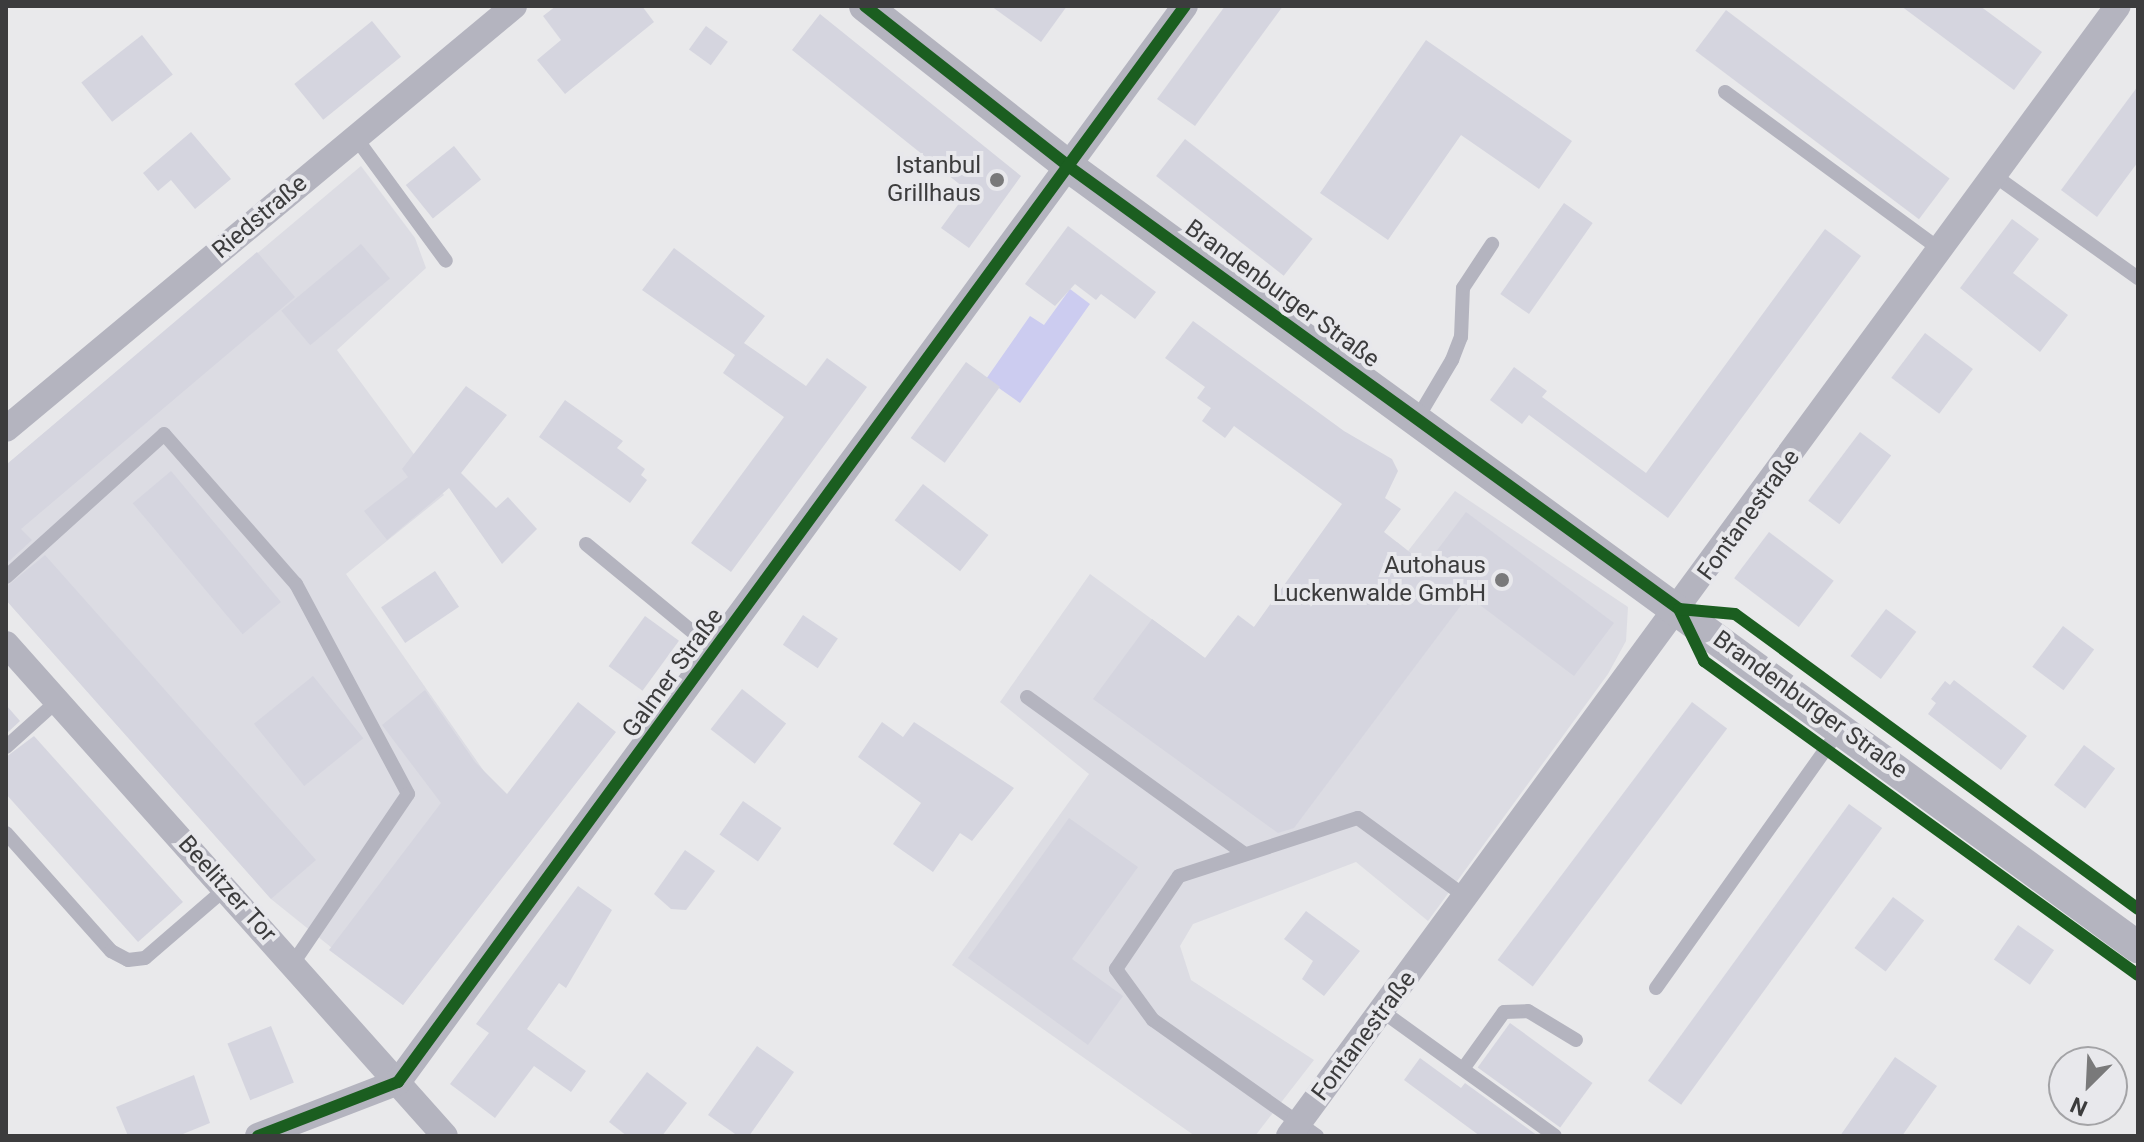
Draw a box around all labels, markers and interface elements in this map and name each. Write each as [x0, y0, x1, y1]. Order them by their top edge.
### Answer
place label: Istanbul Grillhaus [887, 152, 981, 208]
street label: Riedstraße [207, 169, 313, 265]
marker: Istanbul Grillhaus [988, 171, 1006, 189]
street label: Brandenburger Straße [1179, 214, 1385, 374]
street label: Fontanestraße [1692, 444, 1806, 586]
place label: Autohaus Luckenwalde GmbH [1273, 552, 1486, 608]
marker: Autohaus Luckenwalde GmbH [1493, 571, 1511, 589]
street label: Galmer Straße [616, 603, 730, 743]
street label: Brandenburger Straße [1707, 625, 1913, 785]
street label: Beelitzer Tor [172, 830, 282, 948]
street label: Fontanestraße [1306, 966, 1422, 1106]
north arrow [2048, 1046, 2128, 1126]
text: N [2067, 1092, 2091, 1121]

